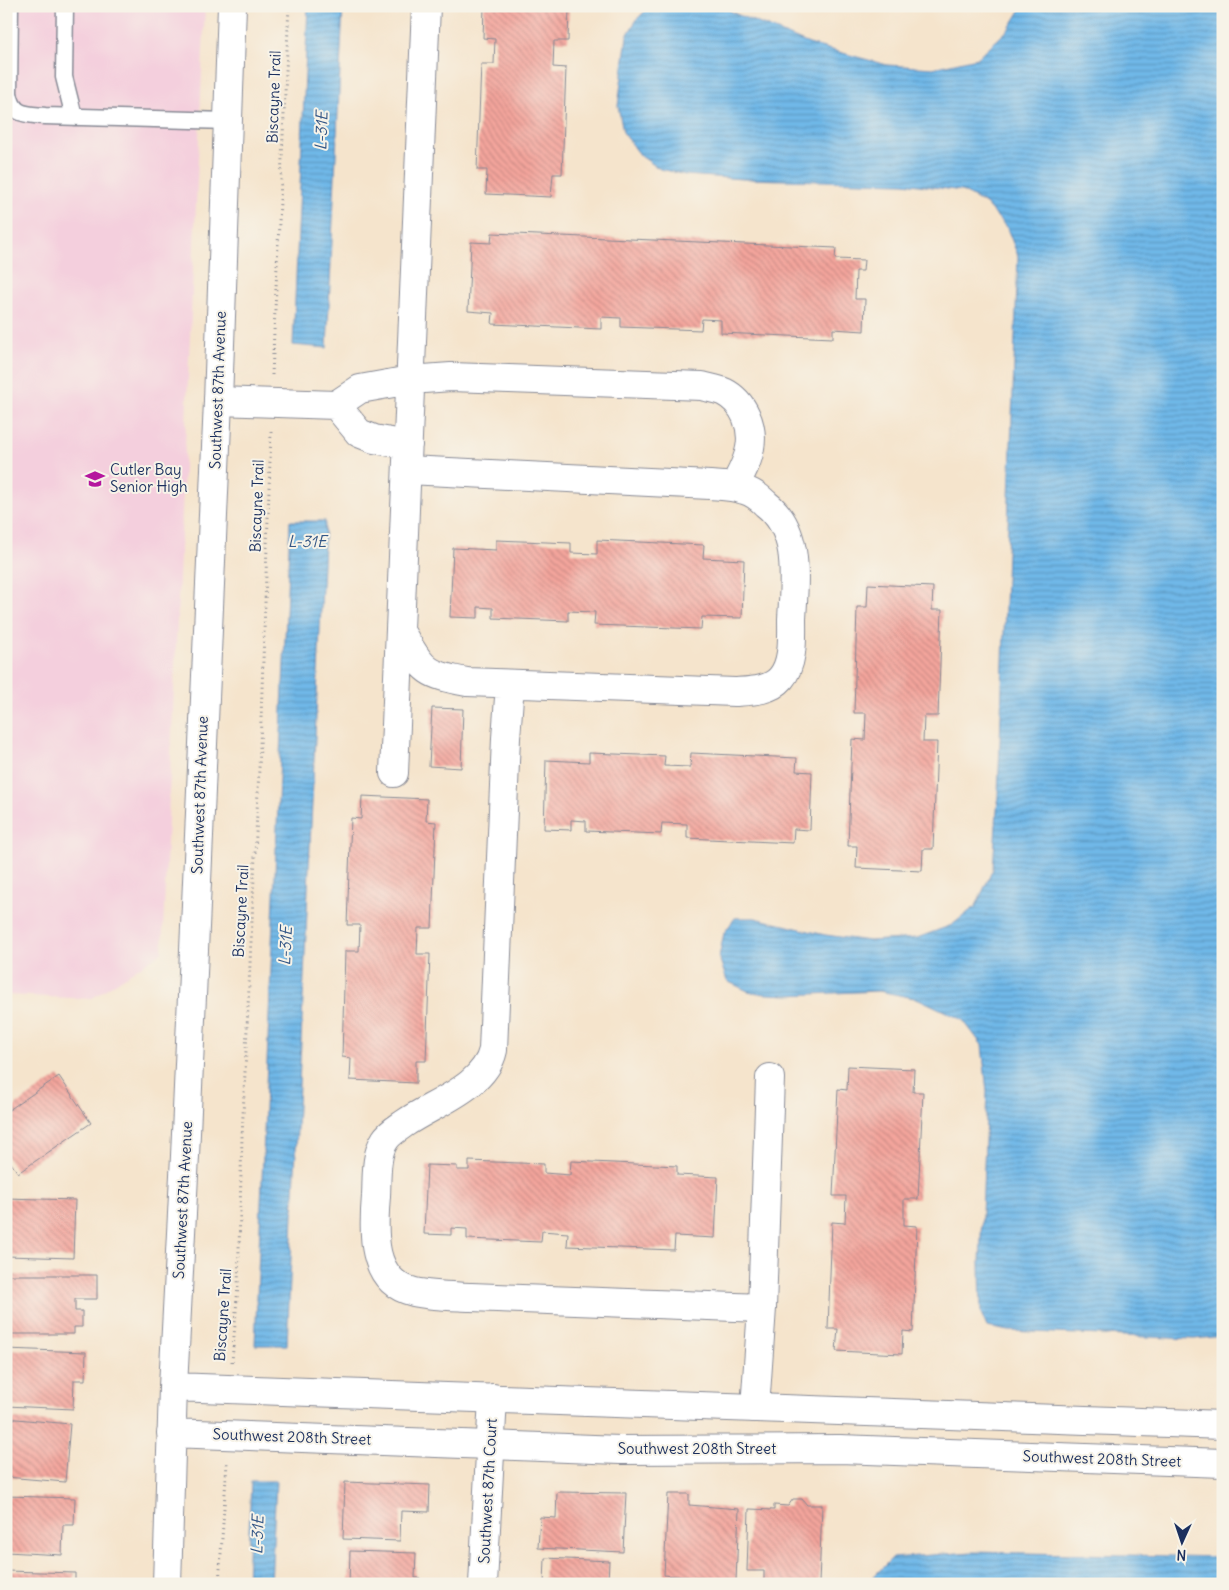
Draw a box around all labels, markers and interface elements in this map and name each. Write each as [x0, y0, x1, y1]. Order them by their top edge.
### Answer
street label: Biscayne Trail [262, 50, 285, 144]
water label: L-31E [310, 109, 332, 151]
street label: Southwest 87th Avenue [205, 311, 230, 469]
street label: Biscayne Trail [245, 459, 268, 553]
place label: Cutler Bay Senior High [110, 460, 188, 496]
school or university icon: Cutler Bay Senior High [84, 468, 106, 490]
water label: L-31E [288, 531, 329, 551]
street label: Southwest 87th Avenue [187, 716, 212, 874]
street label: Biscayne Trail [229, 864, 252, 958]
water label: L-31E [274, 924, 296, 966]
street label: Southwest 87th Avenue [169, 1121, 196, 1279]
street label: Biscayne Trail [210, 1268, 235, 1362]
street label: Southwest 87th Court [474, 1418, 501, 1564]
street label: Southwest 208th Street [212, 1424, 372, 1449]
street label: Southwest 208th Street [618, 1439, 776, 1458]
street label: Southwest 208th Street [1022, 1446, 1182, 1471]
water label: L-31E [246, 1513, 268, 1555]
north arrow [1156, 1518, 1206, 1568]
text: N [1176, 1546, 1187, 1564]

